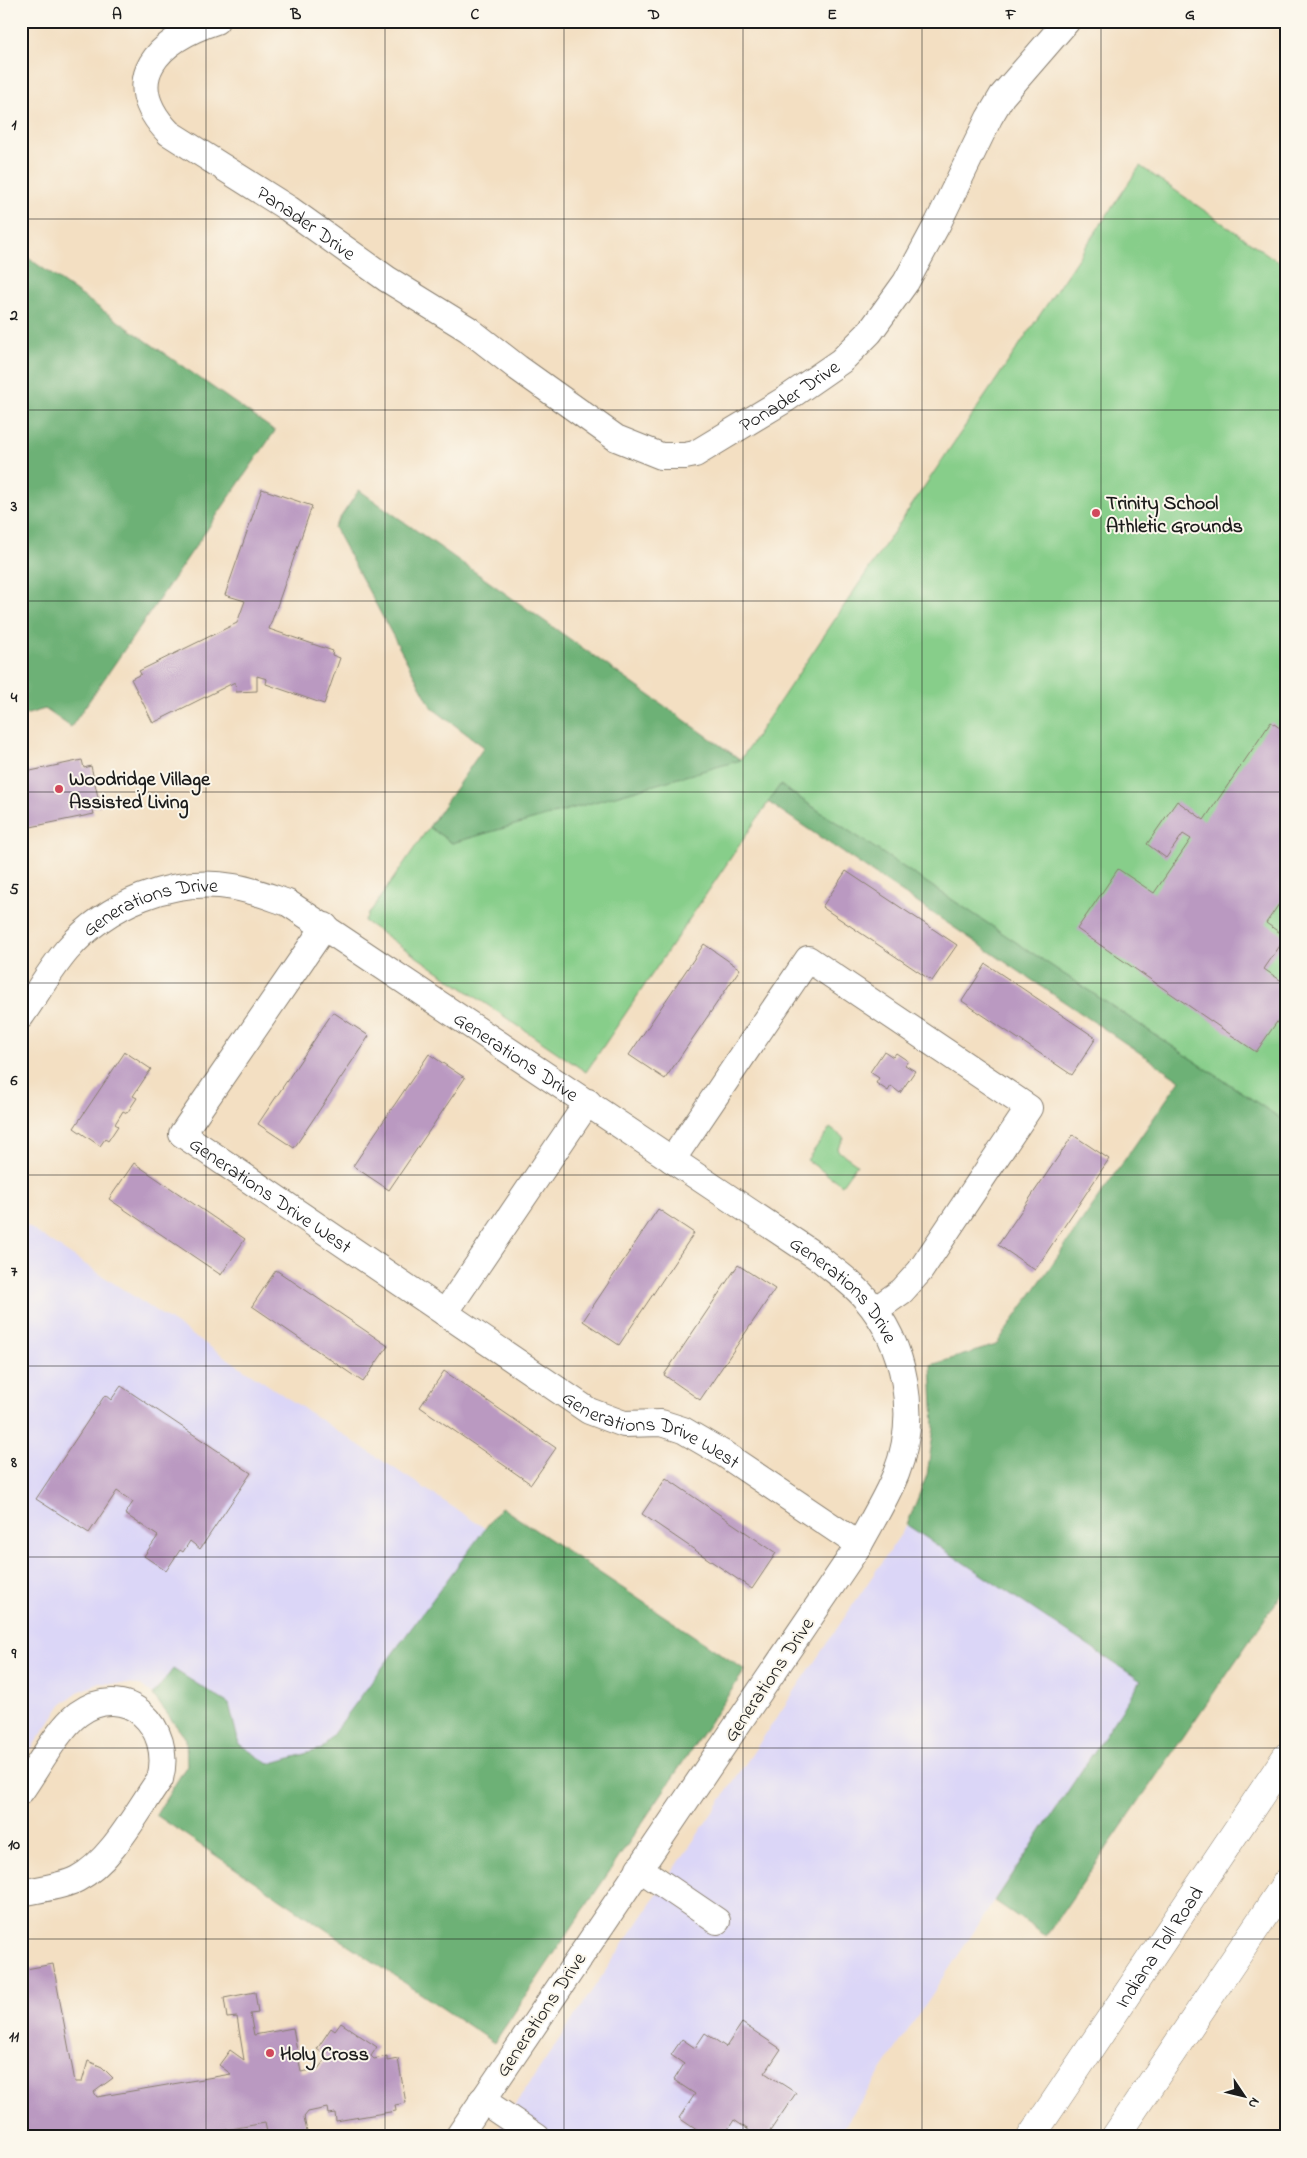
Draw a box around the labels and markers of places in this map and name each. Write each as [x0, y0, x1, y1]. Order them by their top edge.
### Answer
place label: Trinity School Athletic Grounds [1106, 490, 1243, 542]
marker: Trinity School Athletic Grounds [1090, 507, 1102, 519]
place label: Woodridge Village Assisted Living [69, 766, 211, 819]
marker: Woodridge Village Assisted Living [53, 783, 65, 795]
place label: Holy Cross [280, 2041, 369, 2071]
marker: Holy Cross [264, 2047, 276, 2059]

